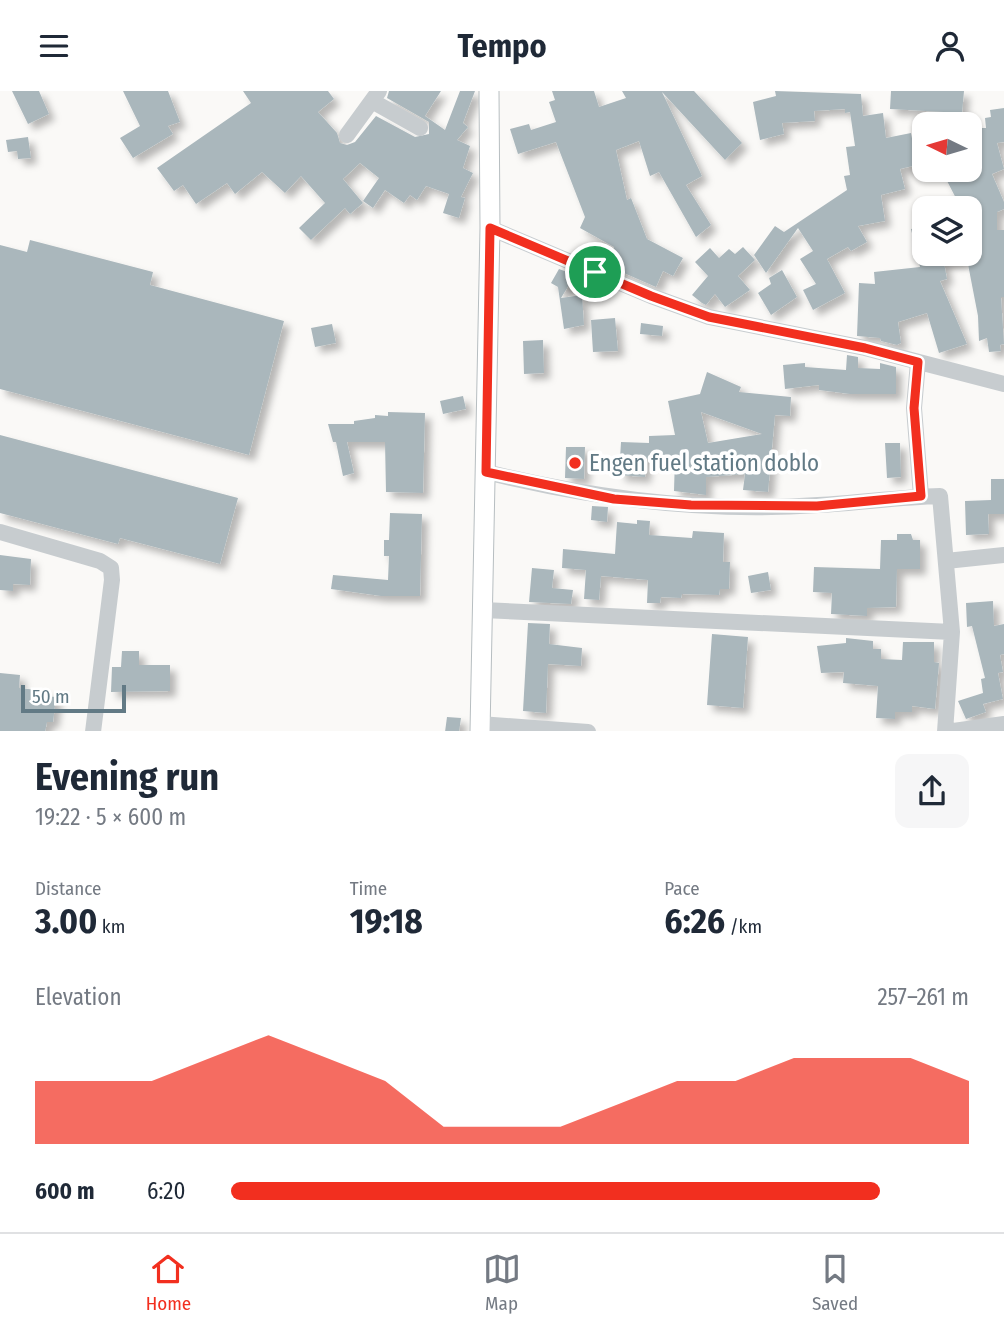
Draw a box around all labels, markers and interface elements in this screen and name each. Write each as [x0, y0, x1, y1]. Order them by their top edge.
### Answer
icon: menu [35, 27, 73, 65]
text: Tempo [457, 27, 547, 65]
icon: person [931, 27, 969, 65]
north arrow [912, 112, 982, 182]
map controls [912, 112, 982, 266]
button: layers [912, 196, 982, 266]
pin [565, 242, 625, 302]
icon: arrive [576, 253, 614, 291]
place label: Engen fuel station doblo [589, 449, 819, 477]
marker: Engen fuel station doblo [567, 455, 583, 471]
scale bar [21, 683, 126, 714]
text: 50 m [32, 685, 70, 708]
text: Evening run [35, 754, 219, 800]
button: share [895, 754, 969, 828]
text: 19:22 · 5 × 600 m [35, 803, 186, 831]
text: Distance [35, 877, 102, 900]
text: Time [350, 877, 387, 900]
text: Pace [664, 877, 700, 900]
text: 3.00 [35, 900, 97, 942]
text: 19:18 [350, 900, 423, 942]
text: 6:26 [664, 900, 725, 942]
text: km [97, 915, 125, 938]
text: /km [725, 915, 762, 938]
text: Elevation [35, 983, 122, 1011]
text: 257–261 m [877, 983, 969, 1011]
text: 600 m [35, 1177, 94, 1205]
text: 6:20 [147, 1177, 185, 1205]
tab: Home [146, 1250, 191, 1315]
tab: Map [483, 1250, 521, 1315]
tab: Saved [812, 1250, 858, 1315]

